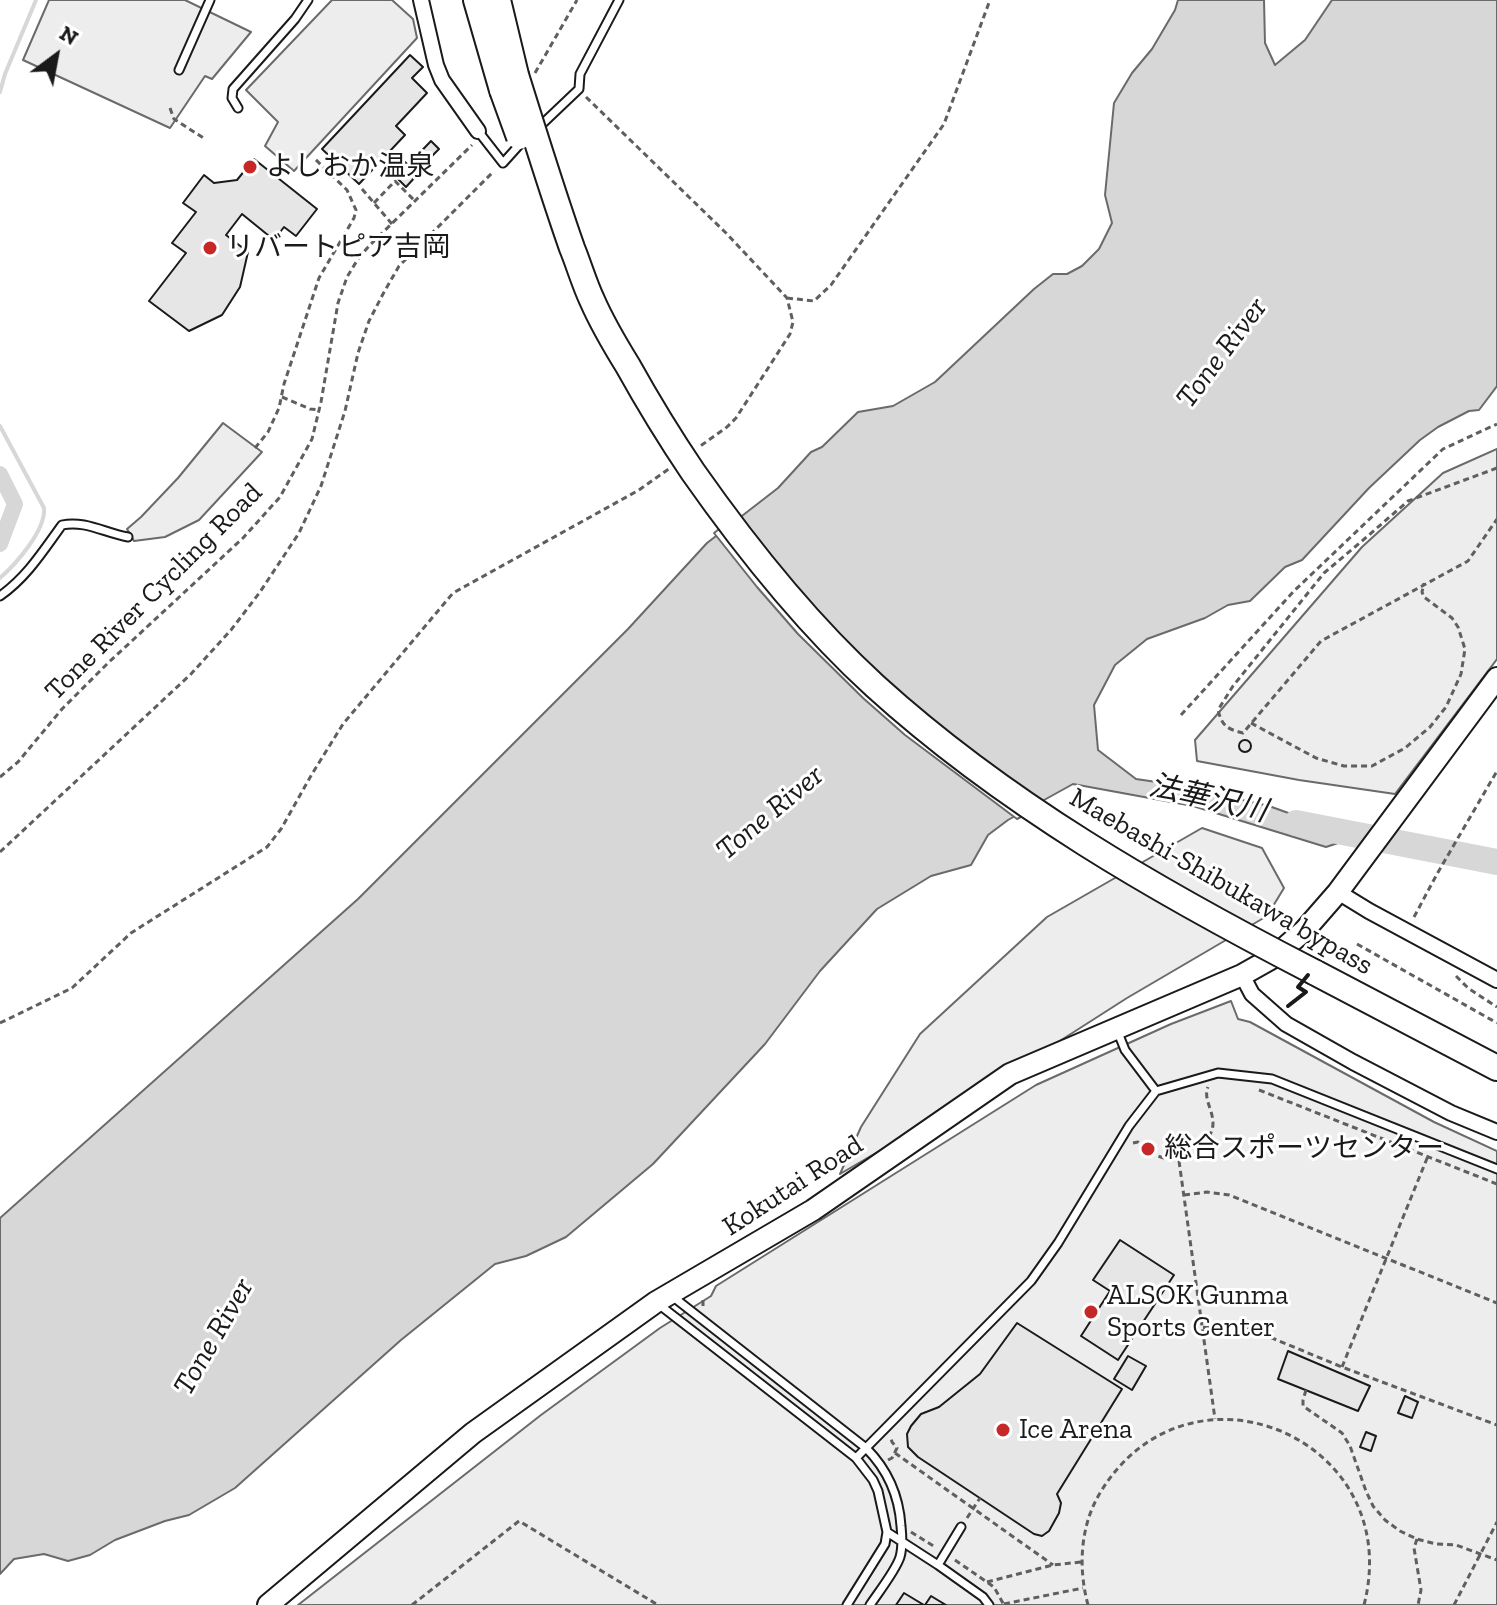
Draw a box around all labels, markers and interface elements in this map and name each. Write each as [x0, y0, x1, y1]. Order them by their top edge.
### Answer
north arrow [16, 16, 96, 96]
text: N [55, 19, 83, 51]
place label: よしおか温泉 [266, 150, 434, 184]
marker: よしおか温泉 [241, 158, 259, 176]
place label: リバートピア吉岡 [226, 231, 450, 265]
marker: リバートピア吉岡 [201, 239, 219, 257]
water label: Tone River [1169, 291, 1275, 415]
street label: Tone River Cycling Road [38, 476, 270, 708]
water label: Tone River [709, 758, 831, 868]
water label: 法華沢川 [1145, 768, 1271, 830]
street label: Maebashi-Shibukawa bypass [1063, 781, 1379, 983]
street label: Kokutai Road [717, 1128, 869, 1244]
place label: 総合スポーツセンター [1164, 1132, 1444, 1166]
marker: 総合スポーツセンター [1139, 1140, 1157, 1158]
water label: Tone River [166, 1272, 262, 1402]
place label: ALSOK Gunma Sports Center [1107, 1279, 1288, 1345]
marker: ALSOK Gunma Sports Center [1082, 1303, 1100, 1321]
place label: Ice Arena [1019, 1413, 1132, 1447]
marker: Ice Arena [994, 1421, 1012, 1439]

